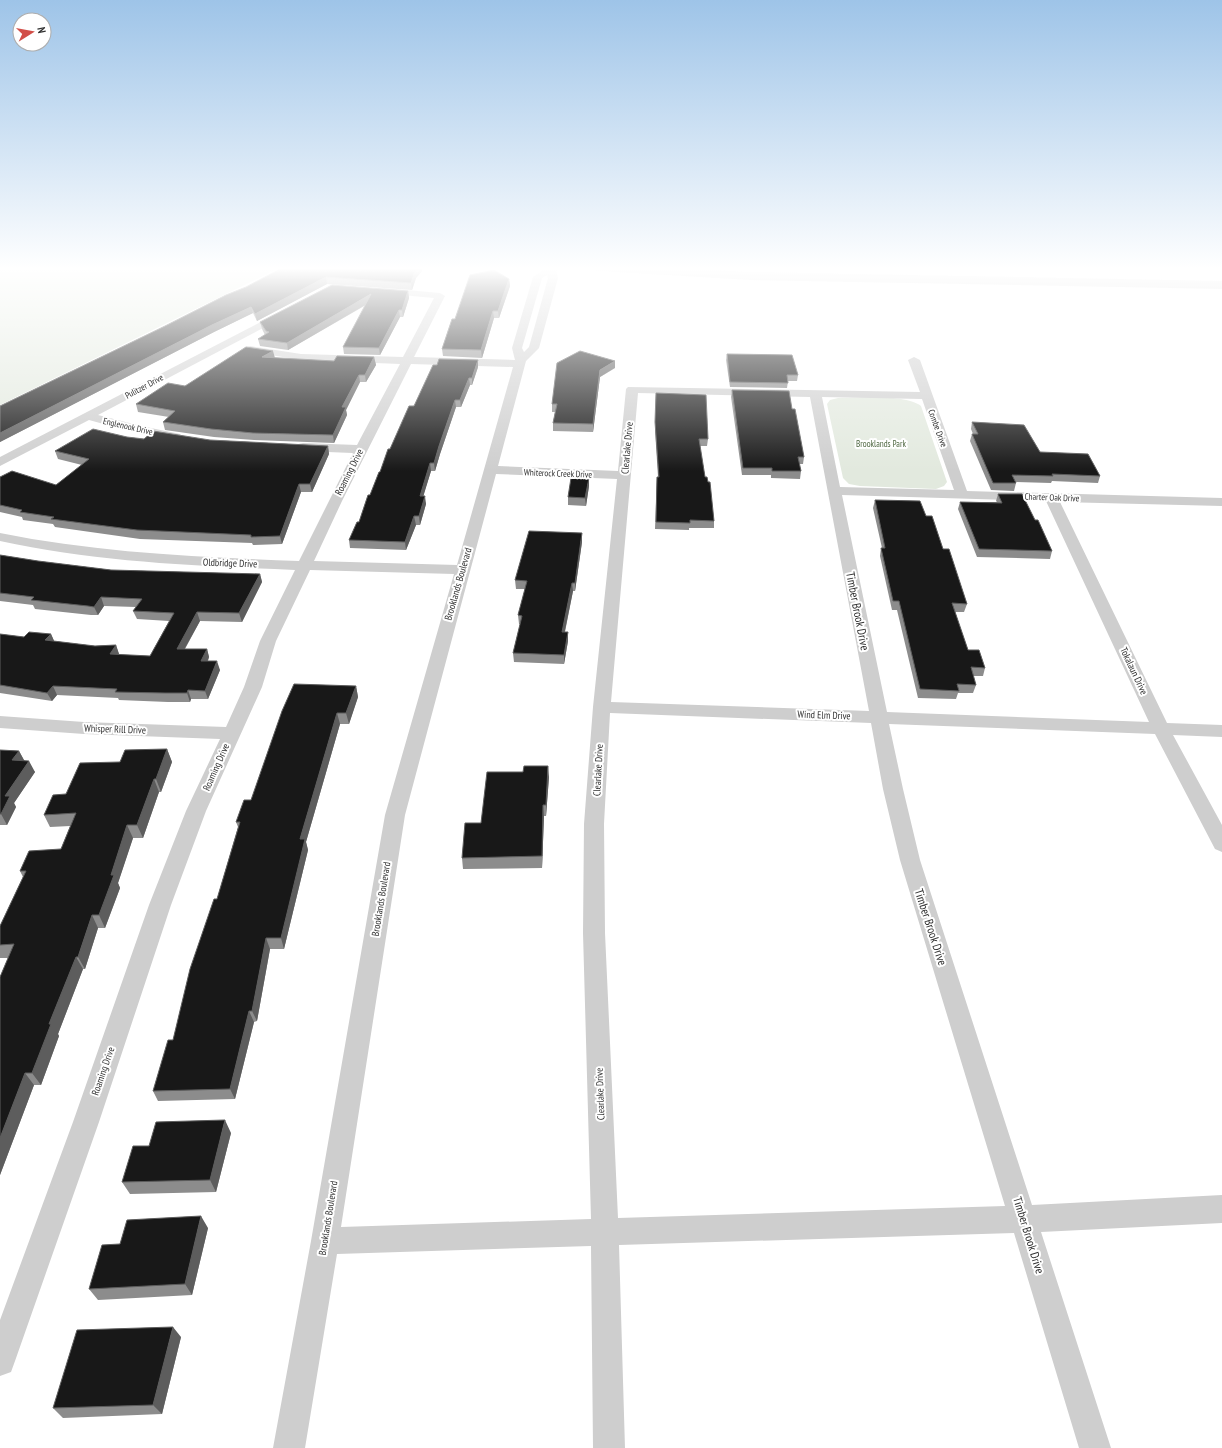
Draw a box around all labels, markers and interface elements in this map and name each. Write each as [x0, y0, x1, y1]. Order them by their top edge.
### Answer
north arrow [12, 12, 52, 52]
text: N [34, 26, 49, 34]
street label: Pulitzer Drive [123, 371, 165, 401]
street label: Combe Drive [926, 408, 950, 449]
street label: Englenook Drive [102, 415, 154, 437]
street label: Clearlake Drive [618, 421, 636, 475]
park label: Brooklands Park [856, 438, 906, 449]
street label: Roaming Drive [332, 447, 366, 497]
street label: Whiterock Creek Drive [524, 466, 593, 480]
street label: Charter Oak Drive [1024, 491, 1080, 503]
street label: Brooklands Boulevard [441, 546, 475, 622]
street label: Oldbridge Drive [203, 556, 257, 570]
street label: Timber Brook Drive [843, 570, 873, 652]
street label: Tokalaun Drive [1117, 645, 1151, 697]
street label: Wind Elm Drive [797, 708, 851, 722]
street label: Whisper Rill Drive [84, 721, 146, 737]
street label: Roaming Drive [200, 741, 232, 793]
street label: Clearlake Drive [590, 744, 606, 796]
street label: Brooklands Boulevard [369, 861, 393, 937]
street label: Timber Brook Drive [912, 887, 950, 967]
street label: Roaming Drive [89, 1045, 117, 1097]
street label: Clearlake Drive [593, 1068, 607, 1120]
street label: Brooklands Boulevard [316, 1180, 340, 1256]
street label: Timber Brook Drive [1010, 1195, 1048, 1275]

